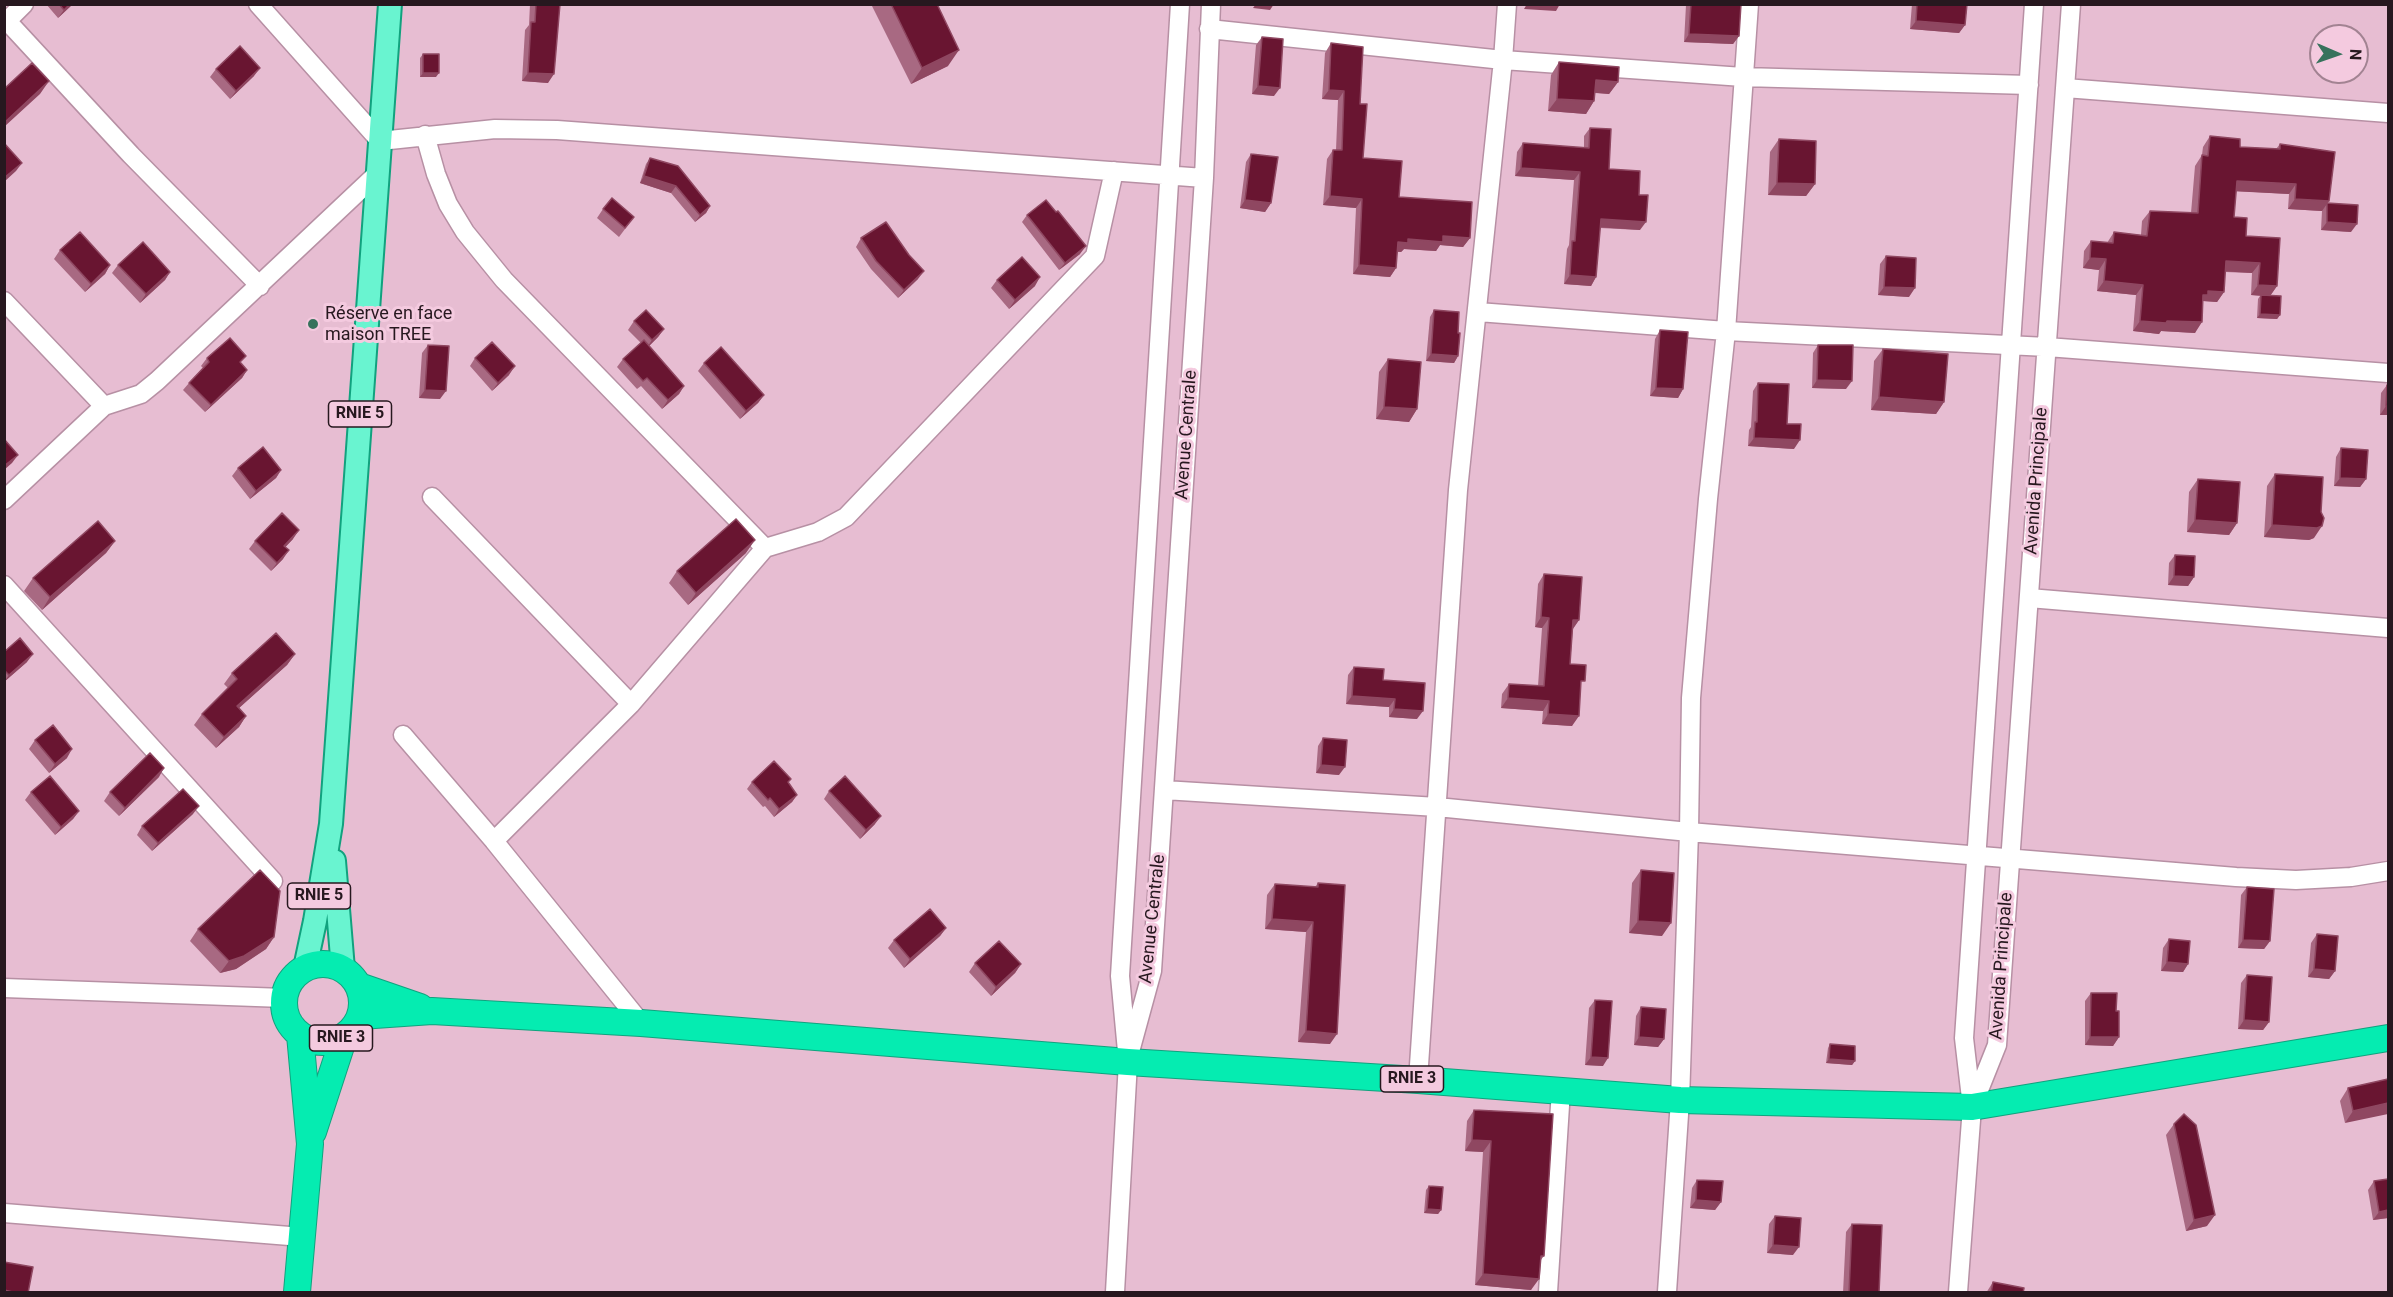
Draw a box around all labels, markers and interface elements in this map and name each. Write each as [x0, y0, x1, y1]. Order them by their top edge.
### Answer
north arrow [2309, 24, 2369, 84]
text: N [2346, 49, 2365, 61]
place label: Réserve en face maison TREE [325, 303, 452, 346]
marker: Réserve en face maison TREE [306, 317, 320, 331]
street label: Avenue Centrale [1172, 369, 1202, 501]
road number: RNIE 5 [328, 401, 392, 427]
street label: Avenida Principale [2021, 407, 2053, 555]
street label: Avenue Centrale [1135, 853, 1171, 985]
road number: RNIE 5 [288, 883, 350, 909]
street label: Avenida Principale [1986, 892, 2018, 1040]
road number: RNIE 3 [310, 1025, 372, 1051]
road number: RNIE 3 [1380, 1066, 1444, 1092]

